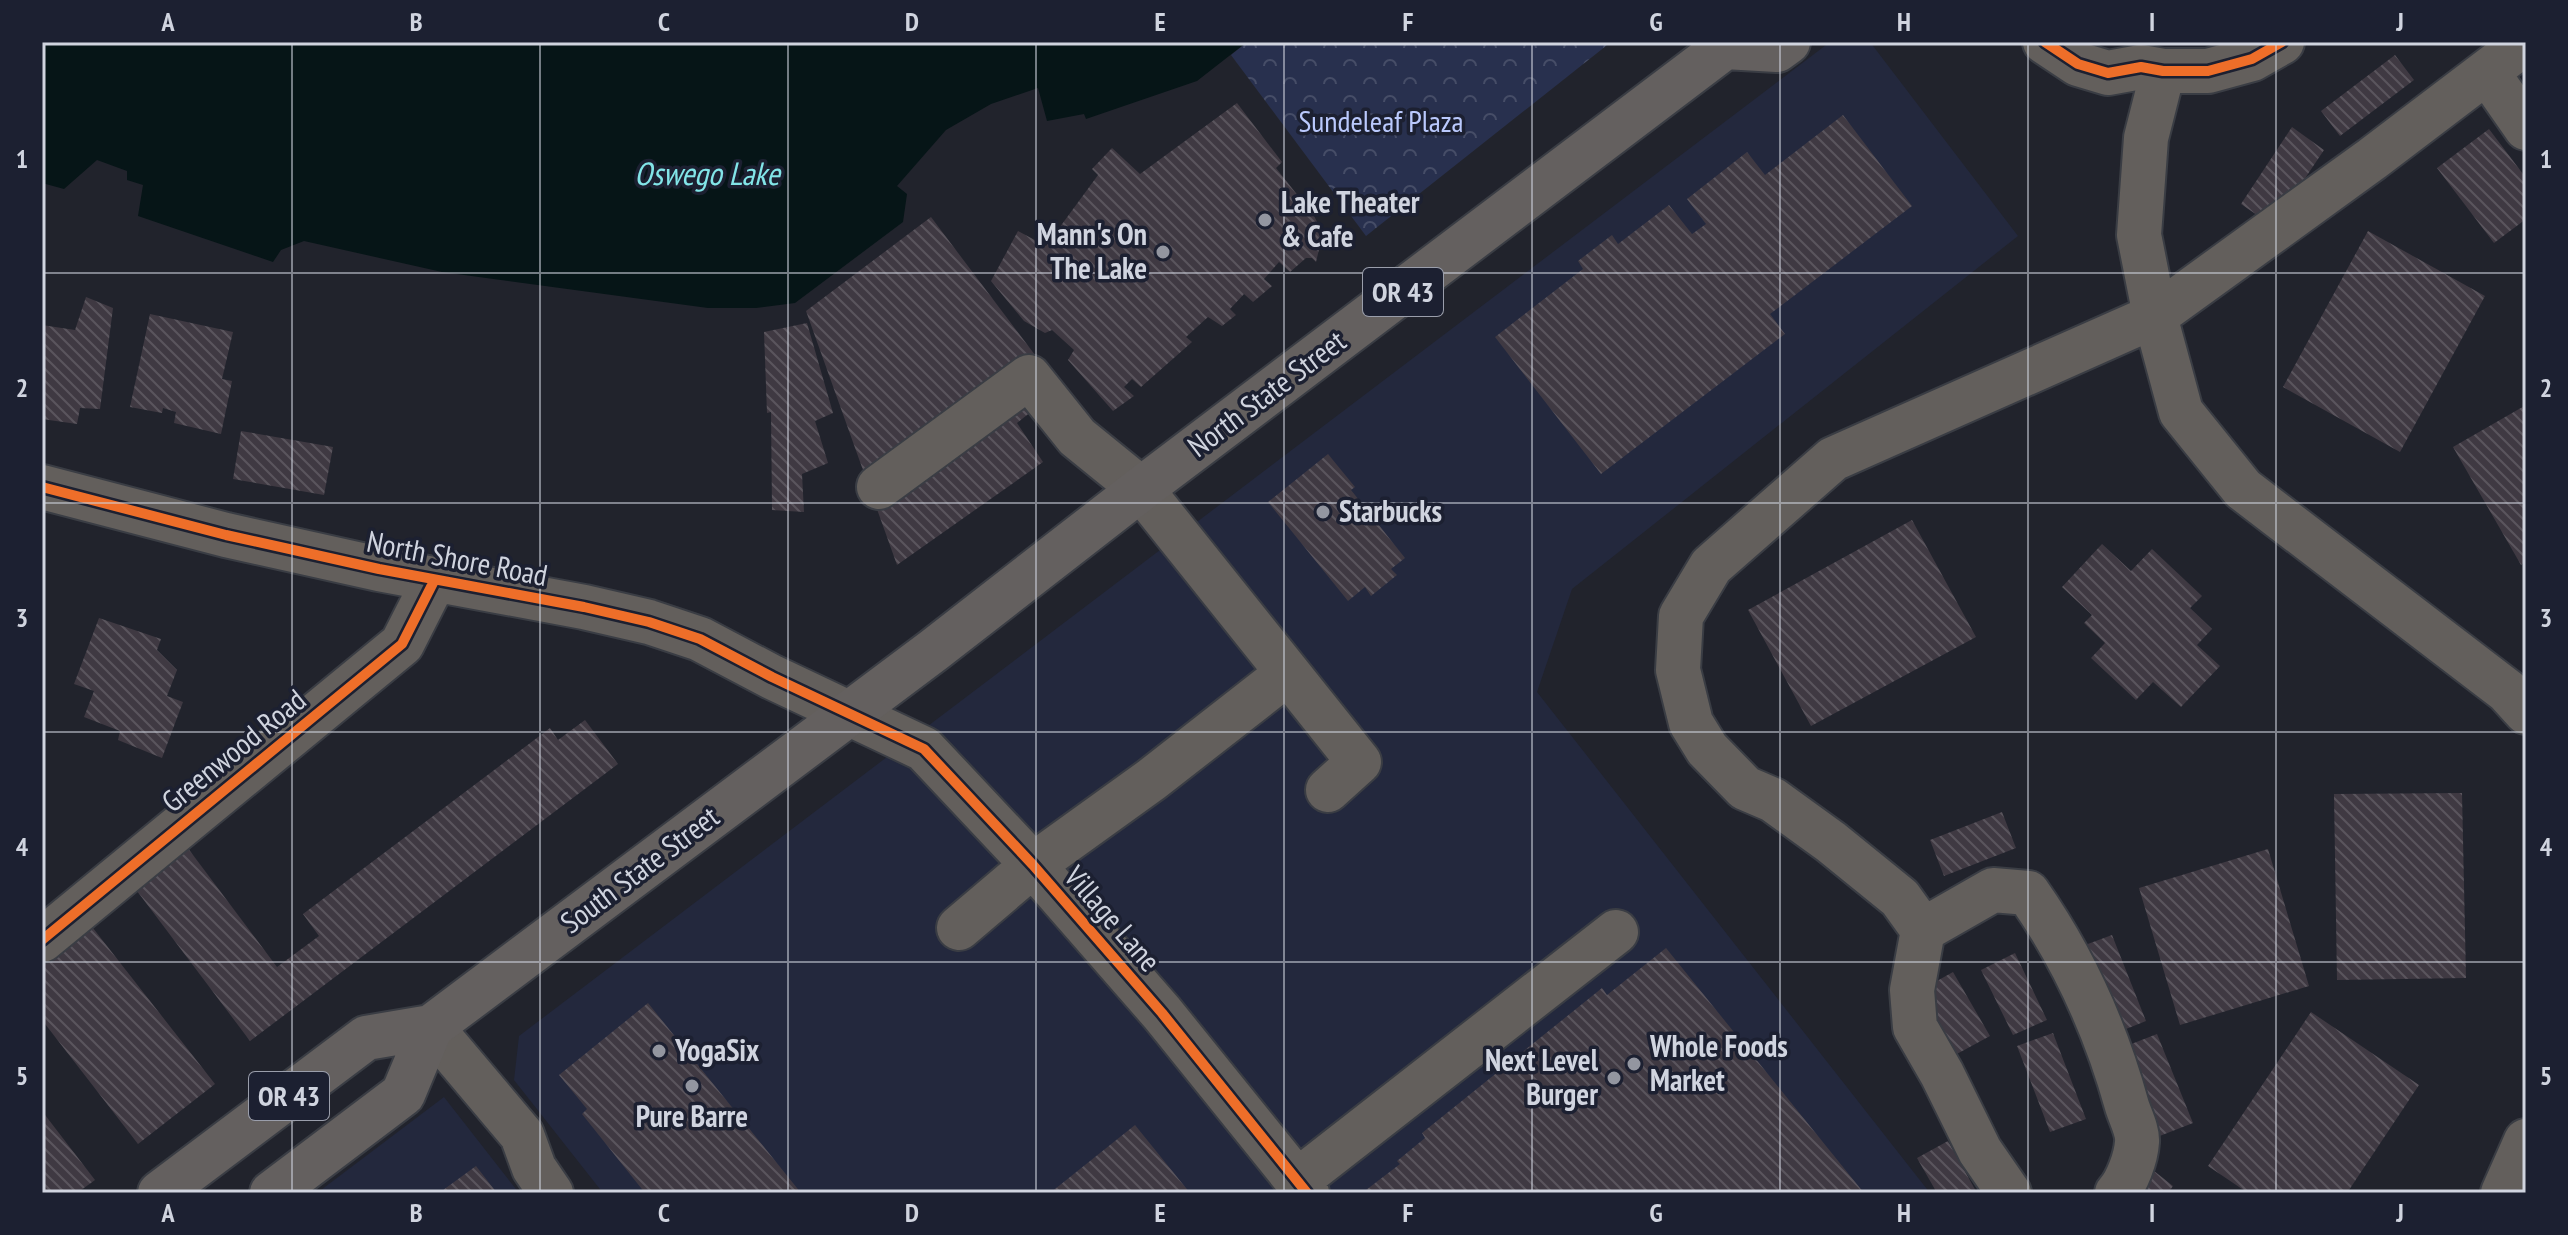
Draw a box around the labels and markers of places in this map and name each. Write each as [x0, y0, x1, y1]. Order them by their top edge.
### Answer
place label: Lake Theater & Cafe [1281, 182, 1420, 255]
marker: Lake Theater & Cafe [1256, 211, 1274, 229]
place label: Mann's On The Lake [1037, 214, 1147, 287]
marker: Mann's On The Lake [1154, 243, 1172, 261]
place label: Starbucks [1339, 491, 1442, 530]
marker: Starbucks [1314, 503, 1332, 521]
place label: Whole Foods Market [1649, 1026, 1788, 1099]
place label: YogaSix [674, 1030, 760, 1069]
place label: Next Level Burger [1485, 1040, 1599, 1113]
marker: YogaSix [650, 1042, 668, 1060]
marker: Whole Foods Market [1625, 1055, 1643, 1073]
marker: Next Level Burger [1605, 1069, 1623, 1087]
marker: Pure Barre [683, 1077, 701, 1095]
place label: Pure Barre [636, 1096, 748, 1135]

